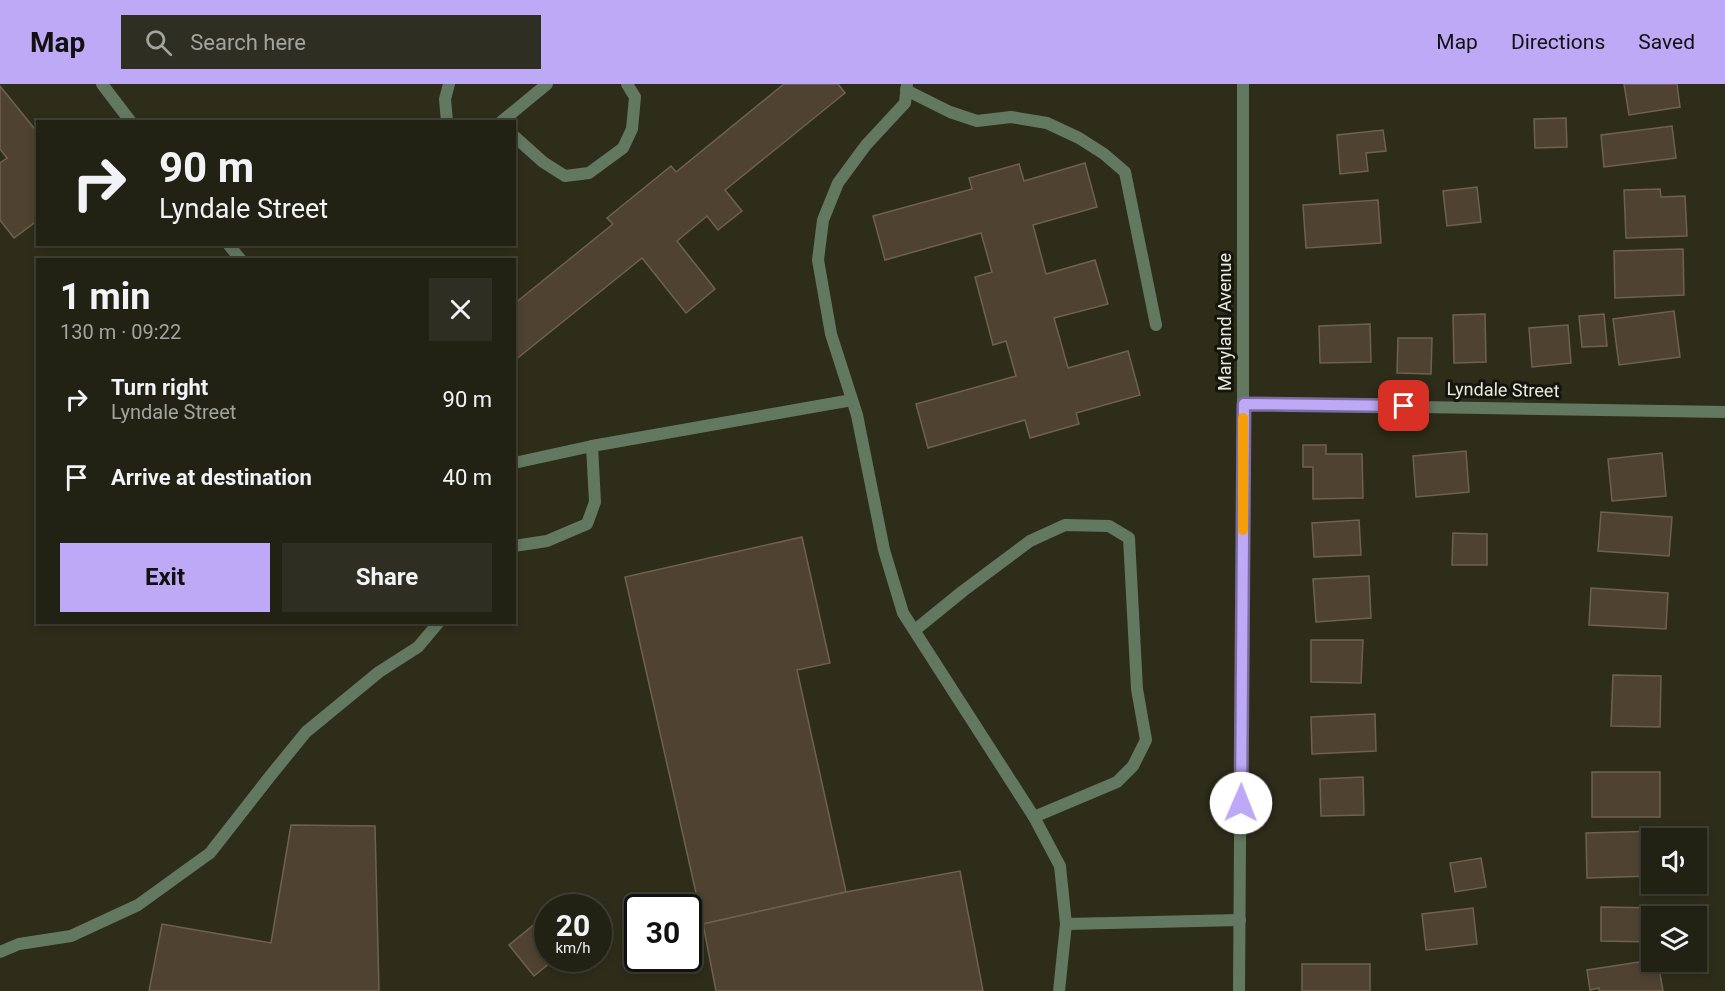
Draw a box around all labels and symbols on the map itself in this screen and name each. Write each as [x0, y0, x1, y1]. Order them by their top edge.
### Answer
street label: Maryland Avenue [1214, 253, 1235, 391]
street label: Lyndale Street [1446, 378, 1560, 401]
pin [1378, 380, 1429, 431]
position arrow [1209, 771, 1273, 835]
speed limit sign: 30 [624, 894, 702, 972]

